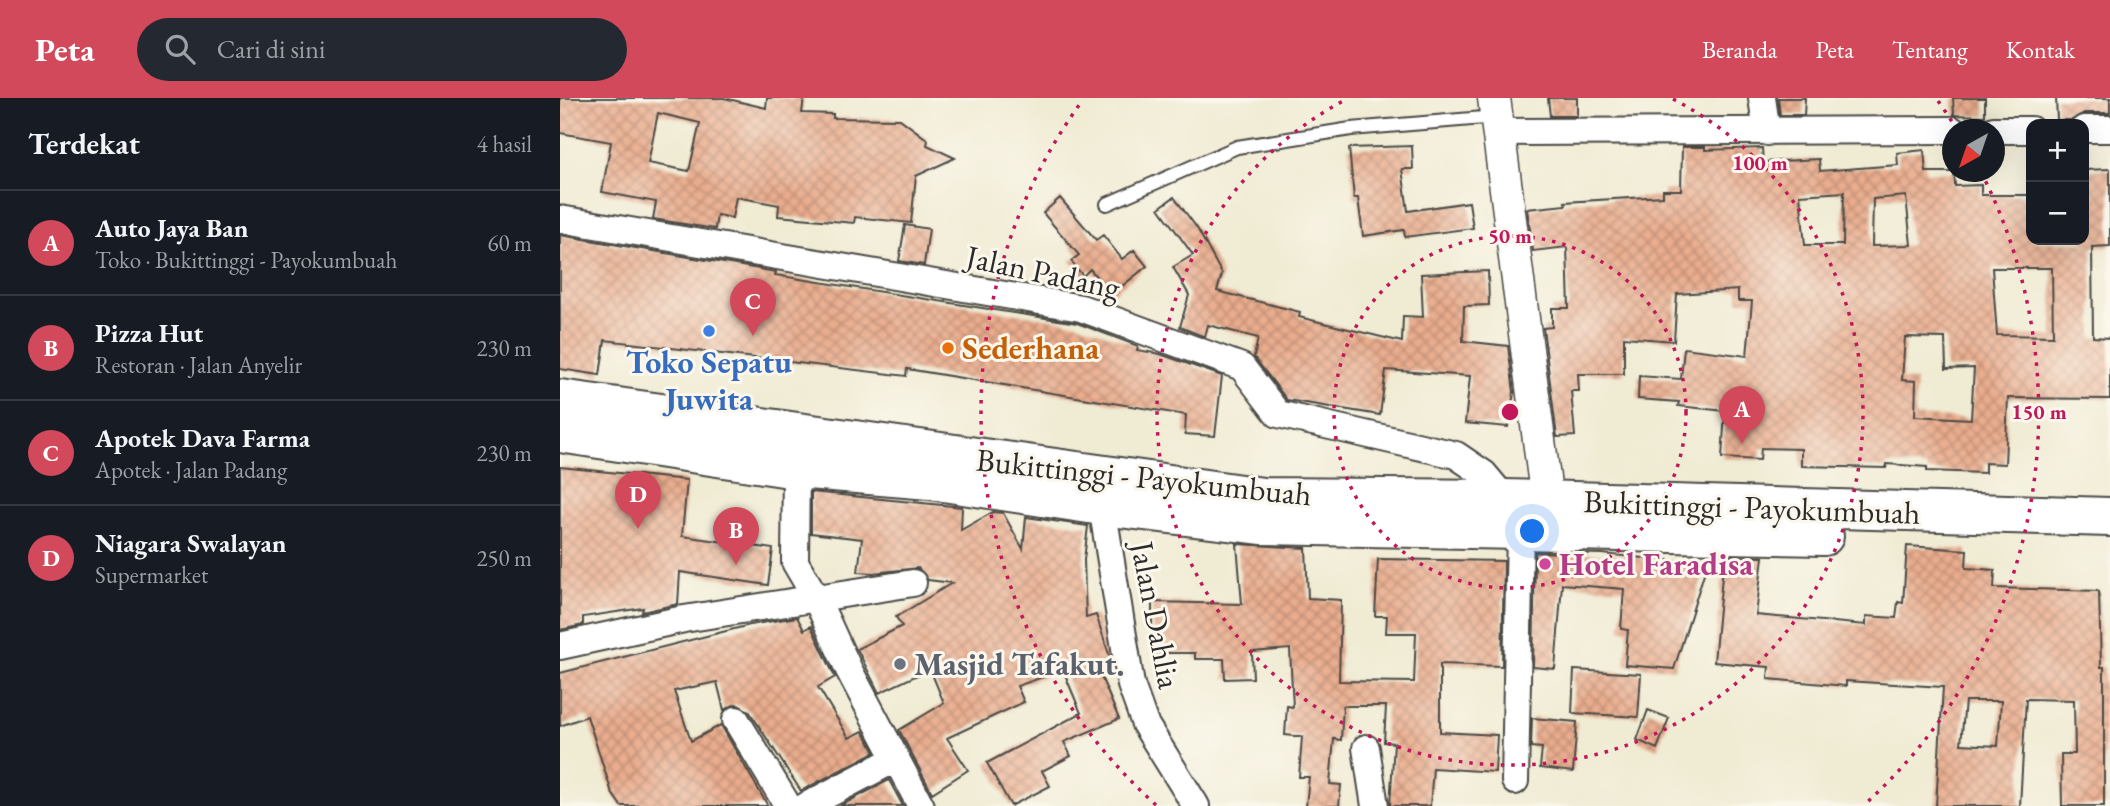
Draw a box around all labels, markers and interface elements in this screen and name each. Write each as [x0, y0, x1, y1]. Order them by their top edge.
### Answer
search box [137, 18, 627, 81]
text: Peta [35, 28, 95, 71]
icon: search [161, 30, 199, 68]
text: Cari di sini [217, 32, 325, 66]
text: Beranda [1702, 34, 1777, 65]
text: Peta [1815, 34, 1854, 65]
text: Tentang [1892, 34, 1968, 65]
text: Kontak [2006, 34, 2075, 65]
north arrow [1942, 119, 2005, 182]
map controls [2026, 119, 2089, 245]
button: + [2026, 119, 2089, 182]
text: Terdekat [28, 124, 140, 163]
text: 4 hasil [477, 129, 532, 159]
text: 100 m [1732, 149, 1788, 176]
button: − [2026, 182, 2089, 245]
text: Auto Jaya Ban [95, 211, 248, 245]
text: 50 m [1488, 222, 1532, 249]
text: A [43, 228, 59, 258]
text: 60 m [487, 228, 532, 258]
street label: Jalan Padang [959, 235, 1125, 309]
text: Toko · Bukittinggi - Payokumbuah [95, 245, 397, 275]
pin: C [730, 278, 776, 336]
text: Pizza Hut [95, 316, 203, 350]
marker: Toko Sepatu Juwita [701, 323, 717, 339]
place label: Sederhana [962, 327, 1100, 369]
text: B [44, 333, 58, 363]
text: 230 m [476, 333, 532, 363]
marker: Sederhana [940, 340, 956, 356]
place label: Toko Sepatu Juwita [626, 341, 792, 420]
text: Restoran · Jalan Anyelir [95, 350, 302, 380]
pin: A [1719, 386, 1765, 444]
text: 150 m [2011, 398, 2067, 425]
centre of rings [1498, 400, 1522, 424]
text: Apotek Dava Farma [95, 421, 310, 455]
text: C [43, 438, 59, 468]
text: 230 m [476, 438, 532, 468]
street label: Bukittinggi - Payokumbuah [974, 439, 1314, 515]
text: Apotek · Jalan Padang [95, 455, 287, 485]
pin: D [615, 471, 661, 529]
street label: Bukittinggi - Payokumbuah [1583, 480, 1921, 534]
pin: B [713, 507, 759, 565]
your location [1515, 514, 1549, 548]
text: Niagara Swalayan [95, 526, 287, 560]
street label: Jalan Dahlia [1121, 535, 1191, 692]
text: D [42, 543, 60, 573]
text: 250 m [476, 543, 532, 573]
place label: Hotel Faradisa [1559, 543, 1754, 585]
marker: Hotel Faradisa [1537, 556, 1553, 572]
text: Supermarket [95, 560, 208, 590]
place label: Masjid Tafakut. [914, 643, 1124, 685]
marker: Masjid Tafakut. [892, 656, 908, 672]

